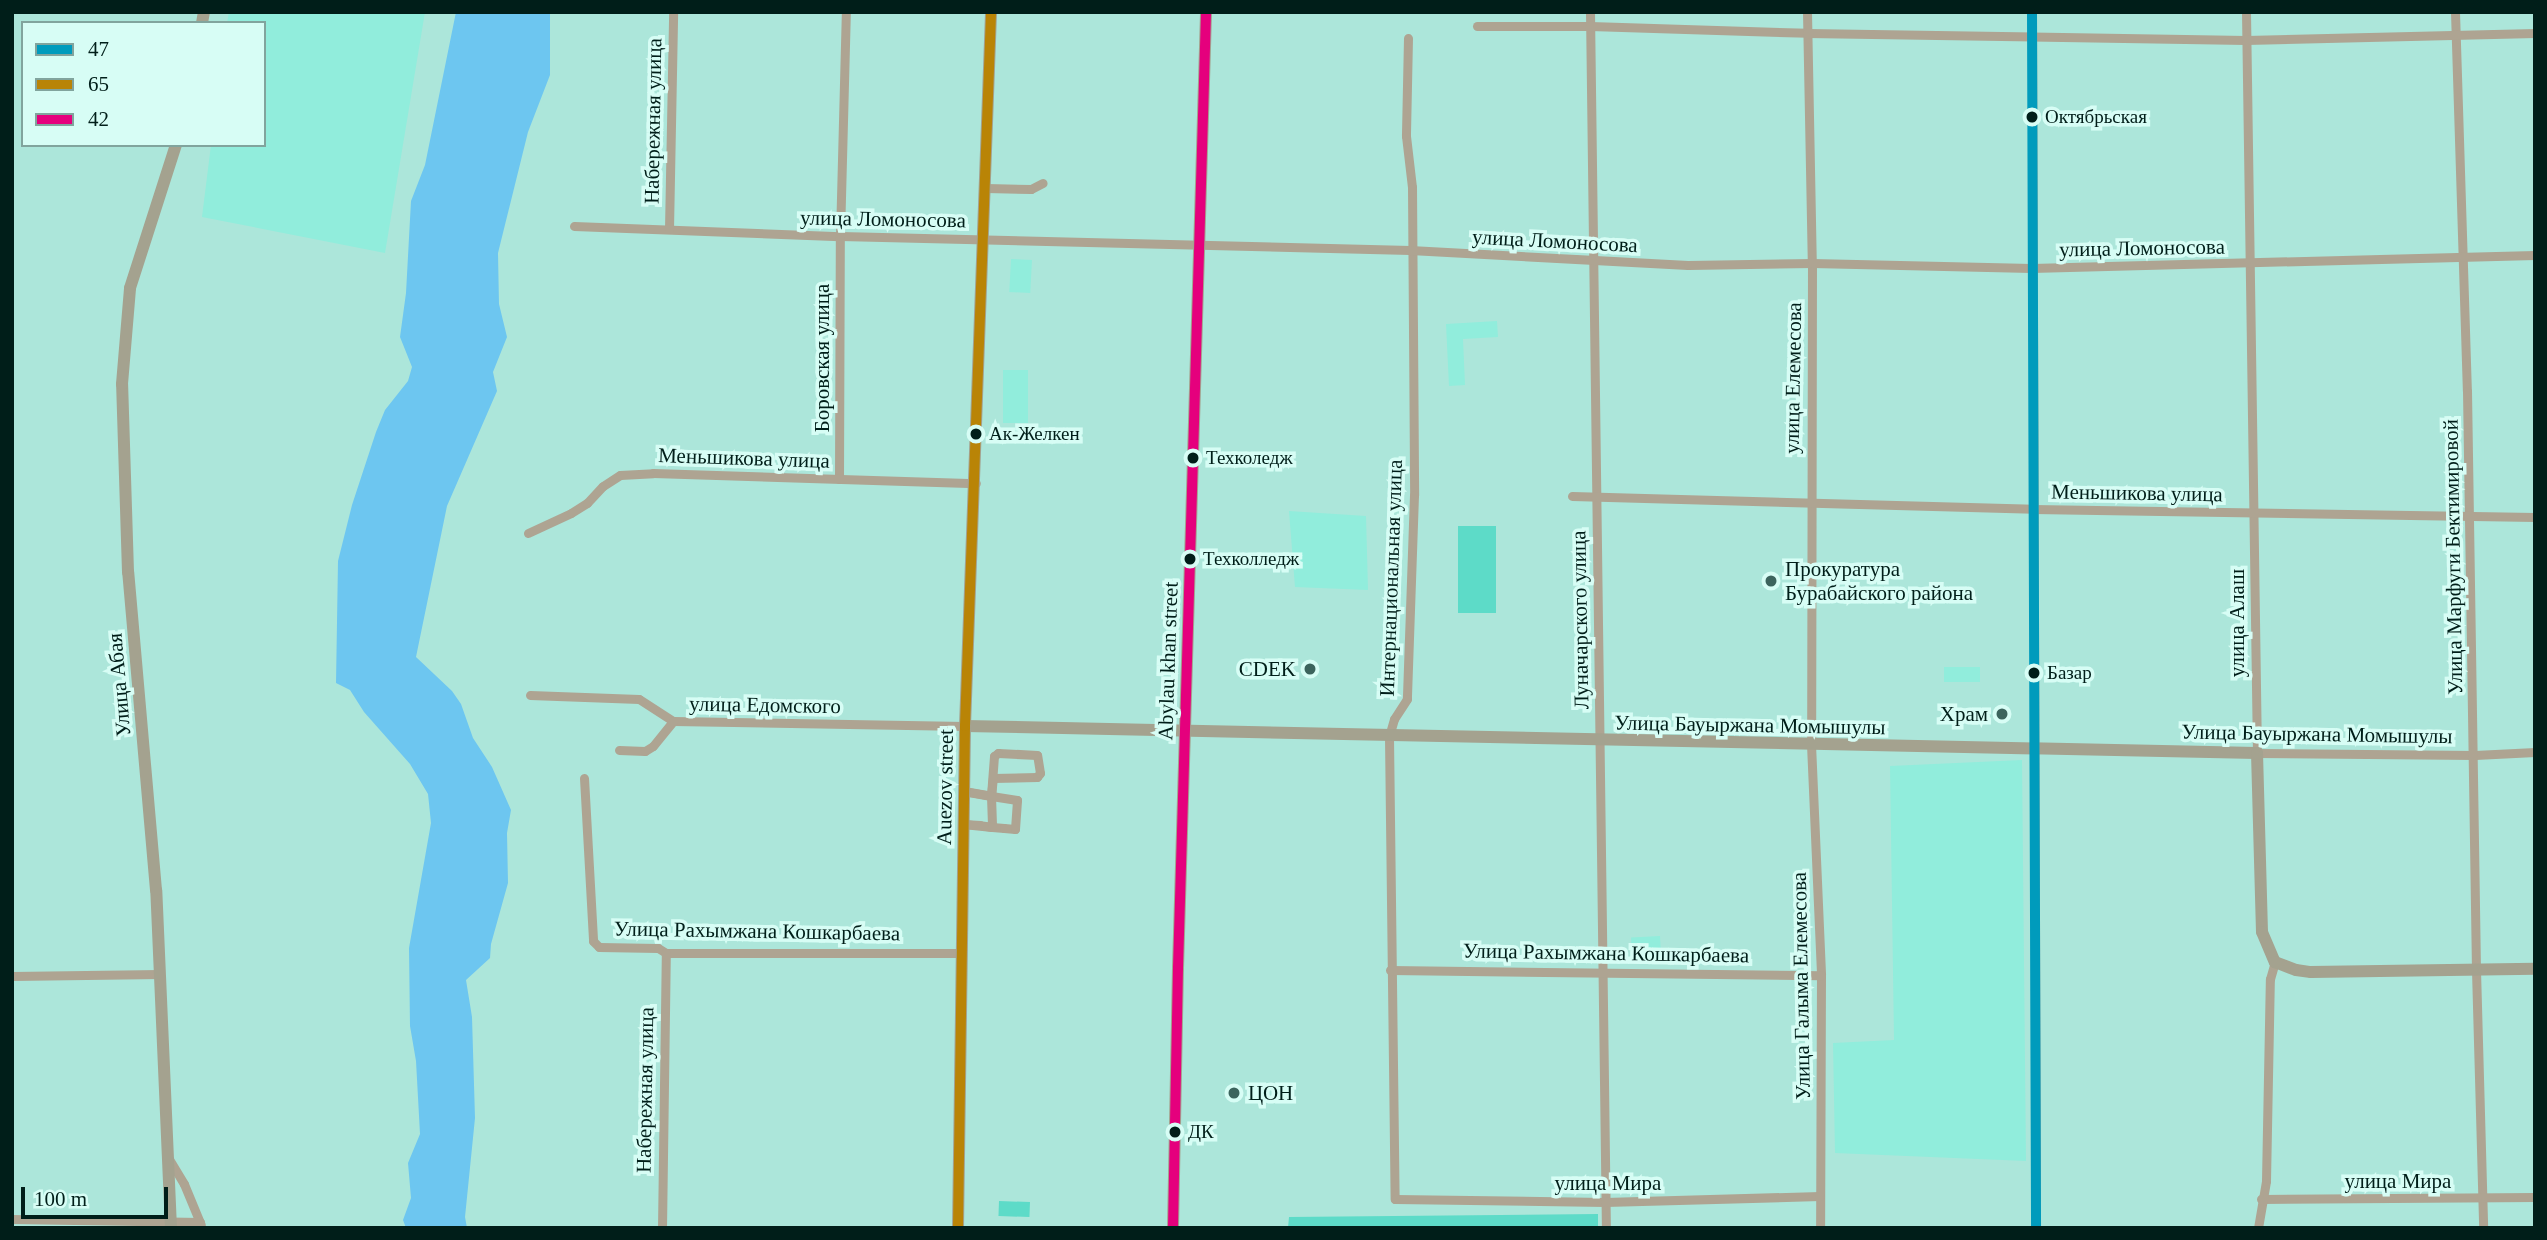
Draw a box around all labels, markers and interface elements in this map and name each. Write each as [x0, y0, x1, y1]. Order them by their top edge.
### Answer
legend [21, 21, 266, 147]
text: 47 [88, 37, 109, 61]
street label: Набережная улица [639, 38, 667, 204]
text: 65 [88, 72, 109, 96]
place label: Октябрьская [2045, 106, 2147, 128]
text: 42 [88, 107, 109, 131]
marker: Октябрьская [2025, 110, 2039, 124]
street label: улица Ломоносова [800, 205, 966, 233]
street label: улица Ломоносова [1472, 224, 1638, 258]
street label: улица Ломоносова [2059, 234, 2225, 262]
street label: Боровская улица [809, 284, 835, 432]
street label: улица Елемесова [1779, 302, 1807, 454]
street label: Улица Марфуги Бектимировой [2438, 419, 2468, 695]
place label: Ак-Желкен [989, 423, 1080, 445]
marker: Ак-Желкен [969, 427, 983, 441]
street label: Меньшикова улица [658, 442, 830, 474]
place label: Техколедж [1206, 447, 1293, 469]
marker: Техколедж [1186, 451, 1200, 465]
street label: Интернациональная улица [1374, 459, 1408, 697]
street label: Меньшикова улица [2051, 479, 2223, 507]
street label: Луначарского улица [1566, 530, 1594, 710]
place label: Техколледж [1203, 548, 1299, 570]
marker: Техколледж [1183, 552, 1197, 566]
place label: Прокуратура Бурабайского района [1785, 556, 1973, 606]
street label: улица Алаш [2224, 569, 2250, 677]
marker: Прокуратура Бурабайского района [1763, 573, 1779, 589]
street label: Abylau khan street [1153, 581, 1183, 741]
street label: Улица Абая [102, 632, 136, 738]
place label: CDEK [1239, 656, 1296, 682]
marker: CDEK [1302, 661, 1318, 677]
place label: Базар [2047, 662, 2092, 684]
marker: Базар [2027, 666, 2041, 680]
street label: улица Едомского [689, 691, 841, 719]
place label: Храм [1940, 701, 1988, 727]
marker: Храм [1994, 706, 2010, 722]
street label: Улица Бауыржана Момышулы [1614, 710, 1886, 740]
street label: Улица Бауыржана Момышулы [2181, 719, 2453, 749]
street label: Auezov street [931, 729, 959, 845]
street label: Улица Галыма Елемесова [1786, 872, 1816, 1100]
street label: Улица Рахымжана Кошкарбаева [614, 916, 900, 946]
street label: Улица Рахымжана Кошкарбаева [1463, 938, 1749, 968]
street label: Набережная улица [631, 1007, 659, 1173]
place label: ЦОН [1248, 1080, 1293, 1106]
marker: ЦОН [1226, 1085, 1242, 1101]
place label: ДК [1188, 1121, 1214, 1143]
marker: ДК [1168, 1125, 1182, 1139]
street label: улица Мира [2345, 1168, 2451, 1194]
street label: улица Мира [1555, 1170, 1661, 1196]
scale bar [24, 1174, 172, 1218]
text: 100 m [34, 1187, 87, 1211]

